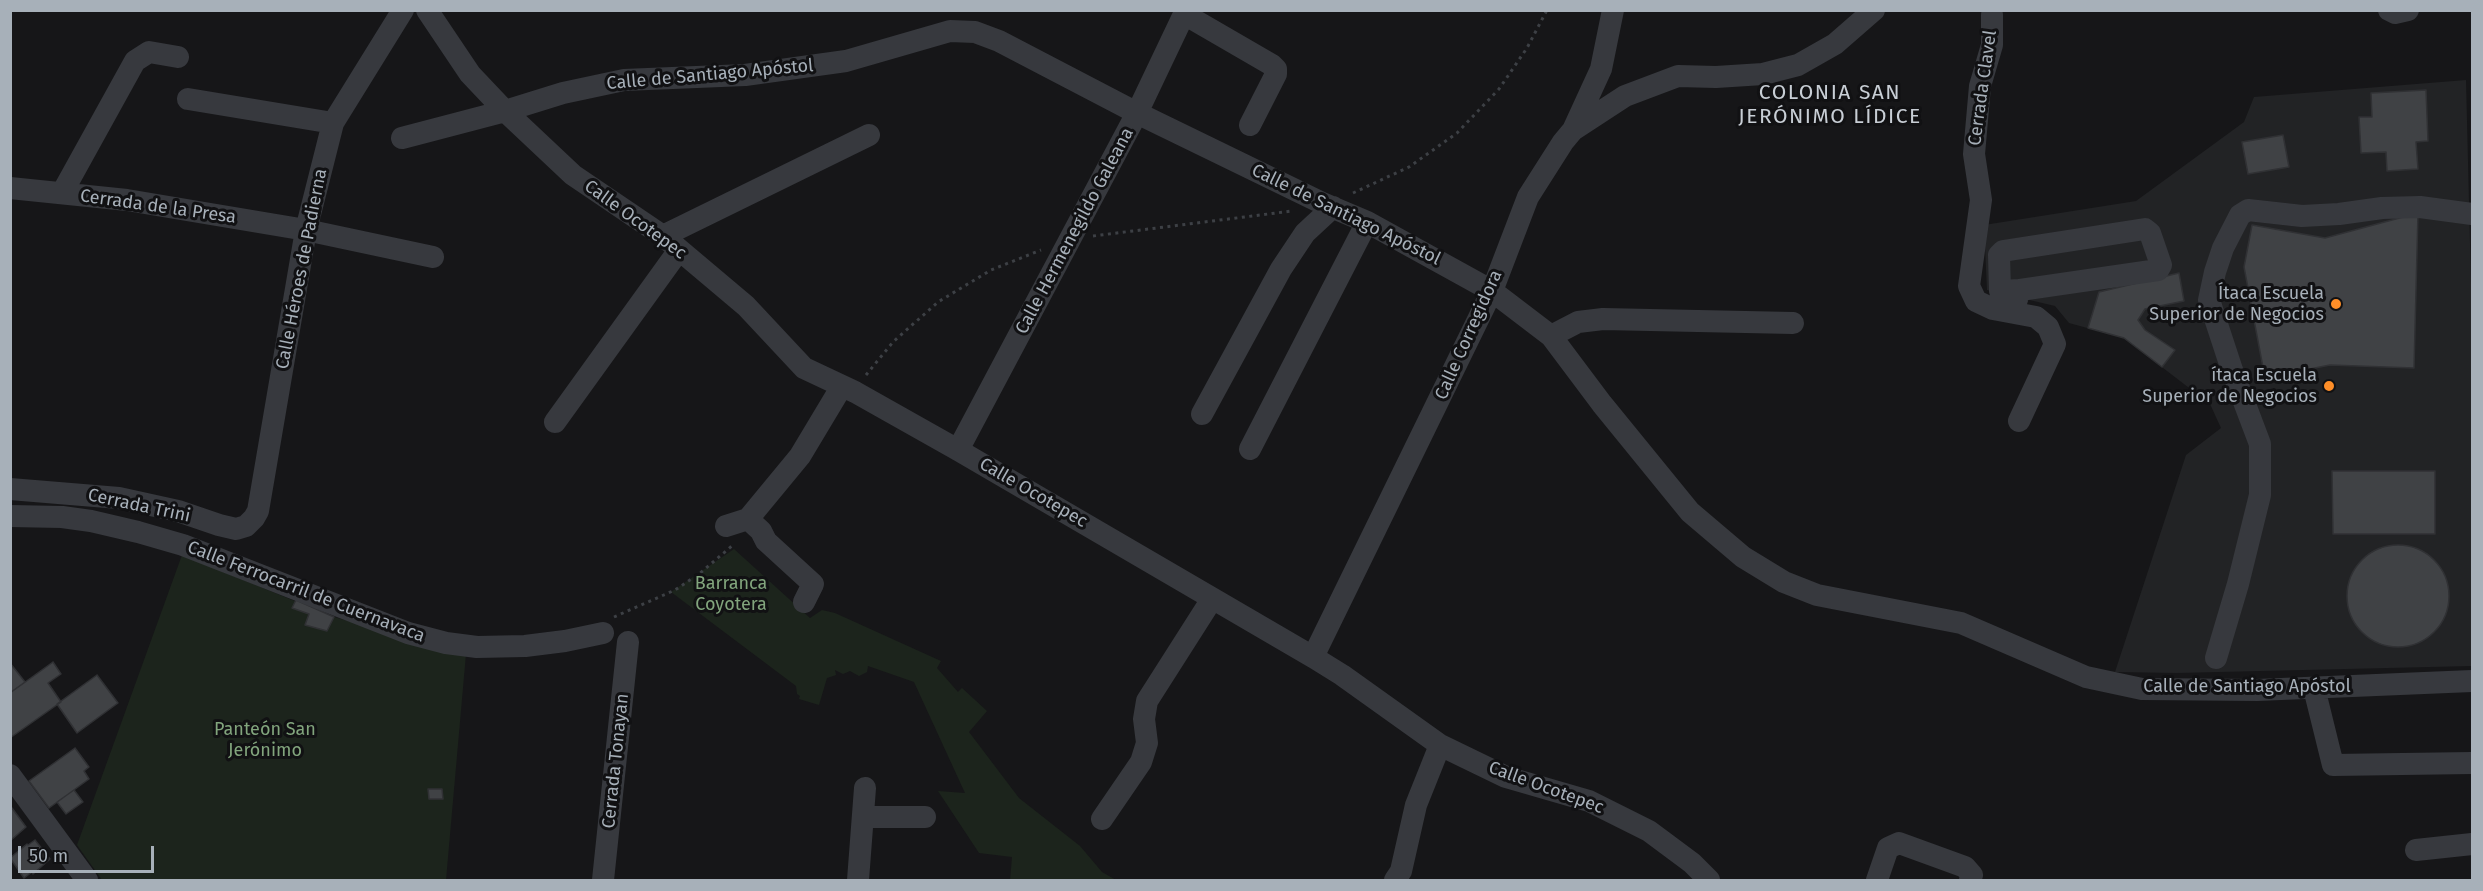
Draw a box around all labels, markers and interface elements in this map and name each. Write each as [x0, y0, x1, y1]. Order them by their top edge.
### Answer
street label: Cerrada Clavel [1964, 29, 2002, 147]
street label: Calle de Santiago Apóstol [606, 55, 814, 95]
district label: COLONIA SAN JERÓNIMO LÍDICE [1738, 80, 1922, 130]
street label: Calle Hermenegildo Galeana [1011, 124, 1139, 338]
street label: Calle de Santiago Apóstol [1248, 160, 1444, 270]
street label: Calle Héroes de Padierna [272, 167, 332, 371]
street label: Calle Ocotepec [580, 176, 690, 264]
street label: Cerrada de la Presa [79, 185, 237, 229]
street label: Calle Corregidora [1431, 267, 1507, 403]
place label: Ítaca Escuela Superior de Negocios [2149, 283, 2324, 326]
marker: Ítaca Escuela Superior de Negocios [2329, 297, 2343, 311]
place label: ítaca Escuela Superior de Negocios [2142, 365, 2317, 407]
marker: ítaca Escuela Superior de Negocios [2322, 379, 2336, 393]
street label: Calle Ocotepec [975, 453, 1091, 533]
street label: Cerrada Trini [86, 485, 192, 527]
street label: Calle Ferrocarril de Cuernavaca [184, 537, 428, 647]
park label: Barranca Coyotera [695, 573, 767, 616]
street label: Calle de Santiago Apóstol [2143, 676, 2351, 698]
street label: Cerrada Tonayan [598, 692, 634, 830]
park label: Panteón San Jerónimo [214, 719, 316, 762]
street label: Calle Ocotepec [1485, 757, 1607, 819]
scale bar [21, 834, 158, 872]
text: 50 m [29, 845, 68, 867]

